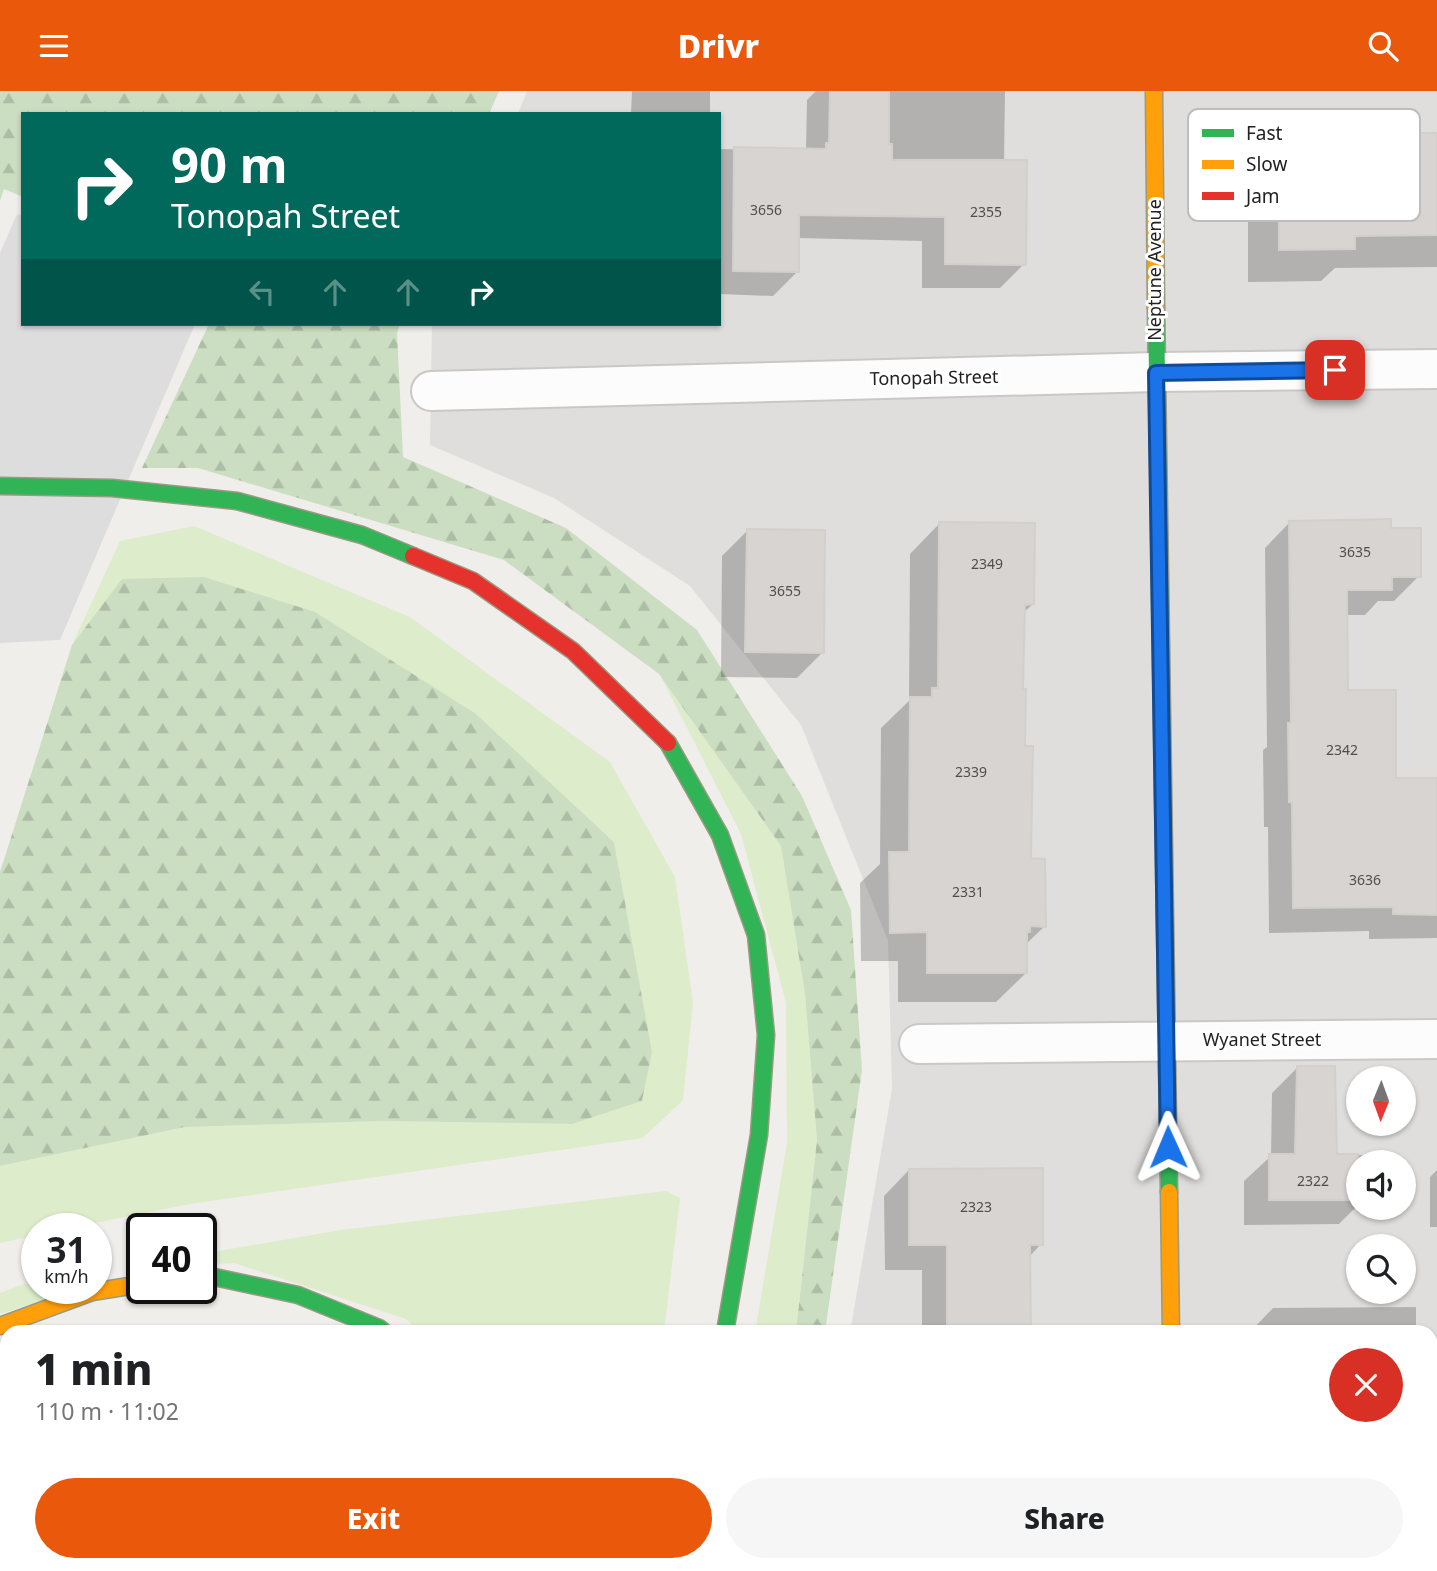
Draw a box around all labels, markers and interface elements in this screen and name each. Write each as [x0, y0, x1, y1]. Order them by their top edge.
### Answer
text: Drivr [678, 24, 759, 67]
icon: menu [35, 27, 73, 65]
icon: search [1364, 27, 1402, 65]
legend [1188, 109, 1420, 221]
text: Fast [1246, 120, 1283, 146]
text: 90 m [171, 131, 288, 197]
icon: right [56, 140, 147, 231]
text: Slow [1246, 151, 1287, 177]
text: Jam [1244, 183, 1280, 209]
text: Tonopah Street [171, 194, 400, 237]
street label: Neptune Avenue [1142, 199, 1166, 341]
house number: 3656 [750, 200, 782, 219]
house number: 2355 [970, 202, 1002, 221]
icon: left [243, 273, 281, 311]
icon: ahead [316, 273, 354, 311]
icon: ahead [389, 273, 427, 311]
icon: right [462, 273, 500, 311]
pin [1305, 340, 1365, 400]
icon: arrive [1316, 351, 1354, 389]
street label: Tonopah Street [869, 364, 999, 390]
house number: 3635 [1339, 542, 1371, 561]
house number: 2349 [971, 554, 1003, 573]
house number: 3655 [769, 581, 801, 600]
house number: 2342 [1326, 740, 1358, 759]
house number: 2339 [955, 762, 987, 781]
house number: 3636 [1349, 870, 1381, 889]
house number: 2331 [952, 882, 984, 901]
street label: Wyanet Street [1203, 1027, 1322, 1051]
north arrow [1346, 1066, 1416, 1136]
map controls [1346, 1066, 1416, 1304]
position arrow [1131, 1110, 1205, 1184]
button: sound [1346, 1150, 1416, 1220]
house number: 2322 [1297, 1171, 1329, 1190]
house number: 2323 [960, 1197, 992, 1216]
speed limit sign: 40 [126, 1213, 217, 1304]
text: 31 [46, 1226, 87, 1273]
button: search [1346, 1234, 1416, 1304]
text: km/h [44, 1264, 89, 1288]
text: 1 min [35, 1340, 152, 1397]
button: close [1329, 1348, 1403, 1422]
text: 110 m · 11:02 [35, 1395, 179, 1427]
button: Exit [35, 1478, 712, 1558]
button: Share [726, 1478, 1403, 1558]

